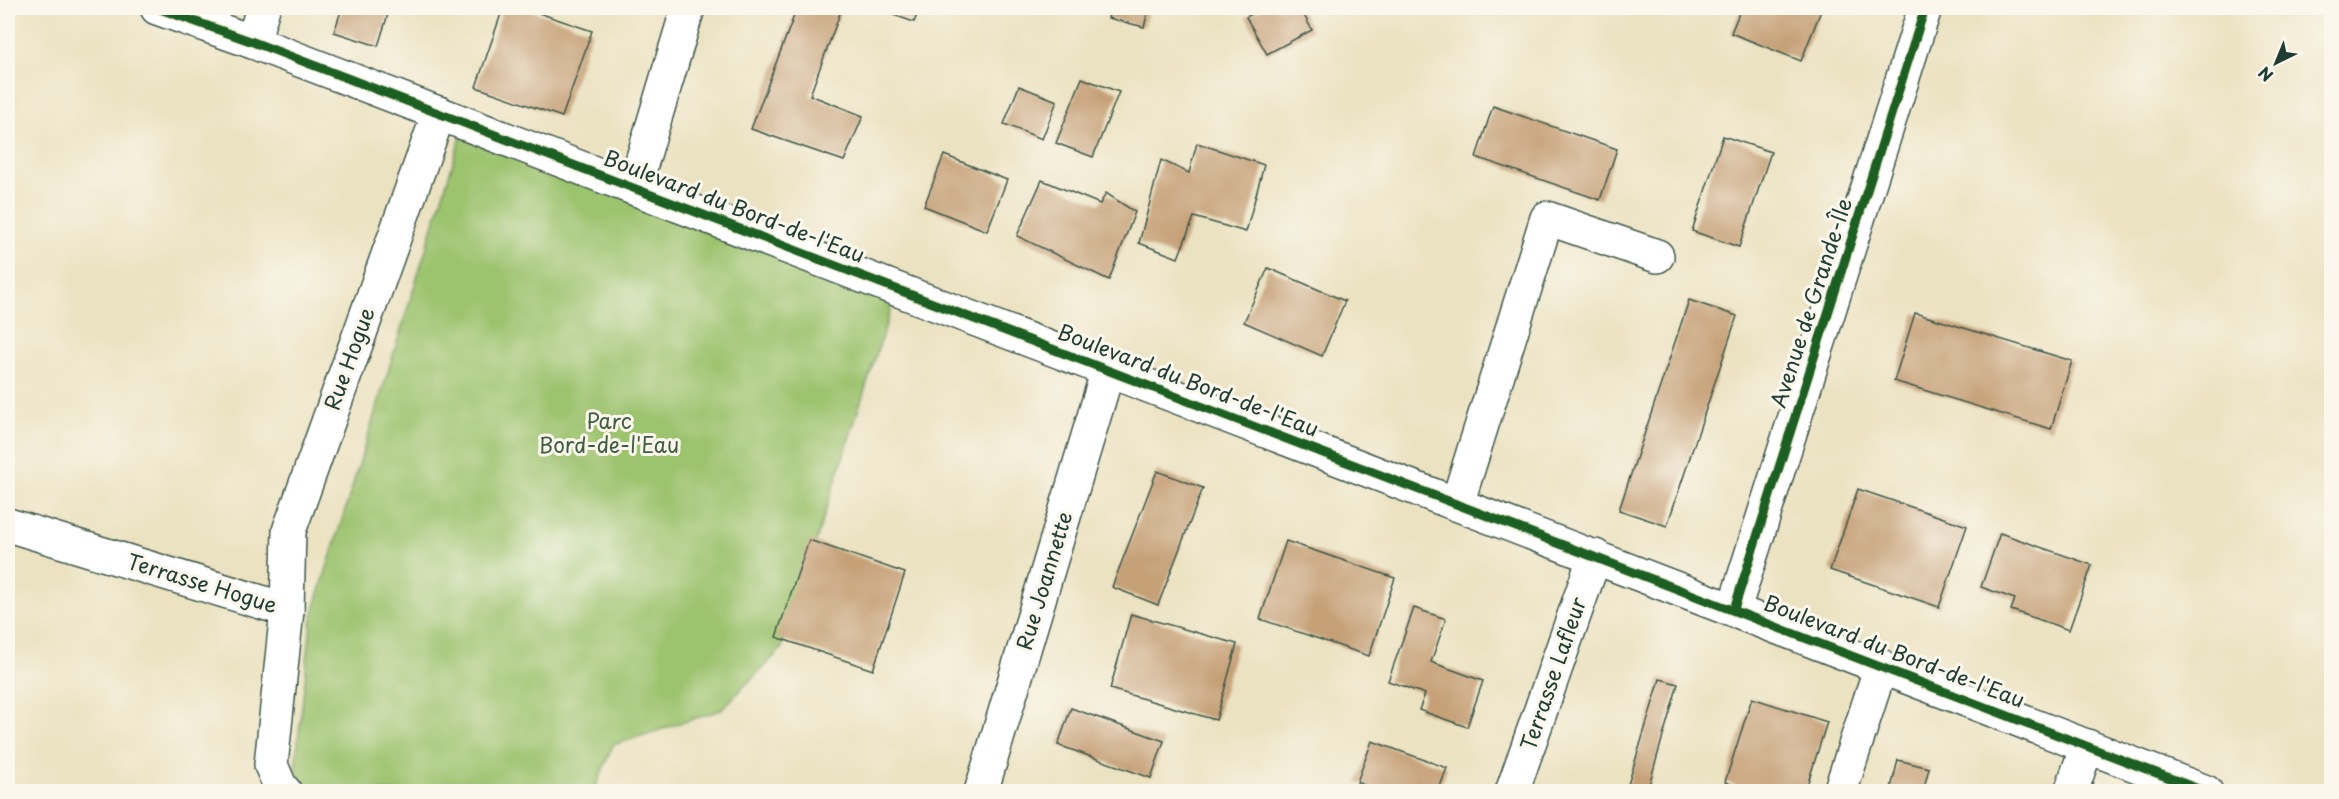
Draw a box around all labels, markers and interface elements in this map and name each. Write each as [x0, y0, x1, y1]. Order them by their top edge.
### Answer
north arrow [2246, 33, 2306, 93]
text: N [2252, 62, 2278, 88]
street label: Boulevard du Bord-de-l'Eau [600, 141, 870, 270]
street label: Avenue de Grande-Île [1761, 193, 1859, 412]
street label: Rue Hogue [315, 302, 382, 414]
street label: Boulevard du Bord-de-l'Eau [1054, 315, 1324, 444]
park label: Parc Bord-de-l'Eau [539, 404, 679, 460]
street label: Rue Joannette [1007, 507, 1079, 654]
street label: Terrasse Hogue [124, 544, 282, 620]
street label: Boulevard du Bord-de-l'Eau [1760, 586, 2030, 715]
street label: Terrasse Lafleur [1511, 592, 1593, 754]

